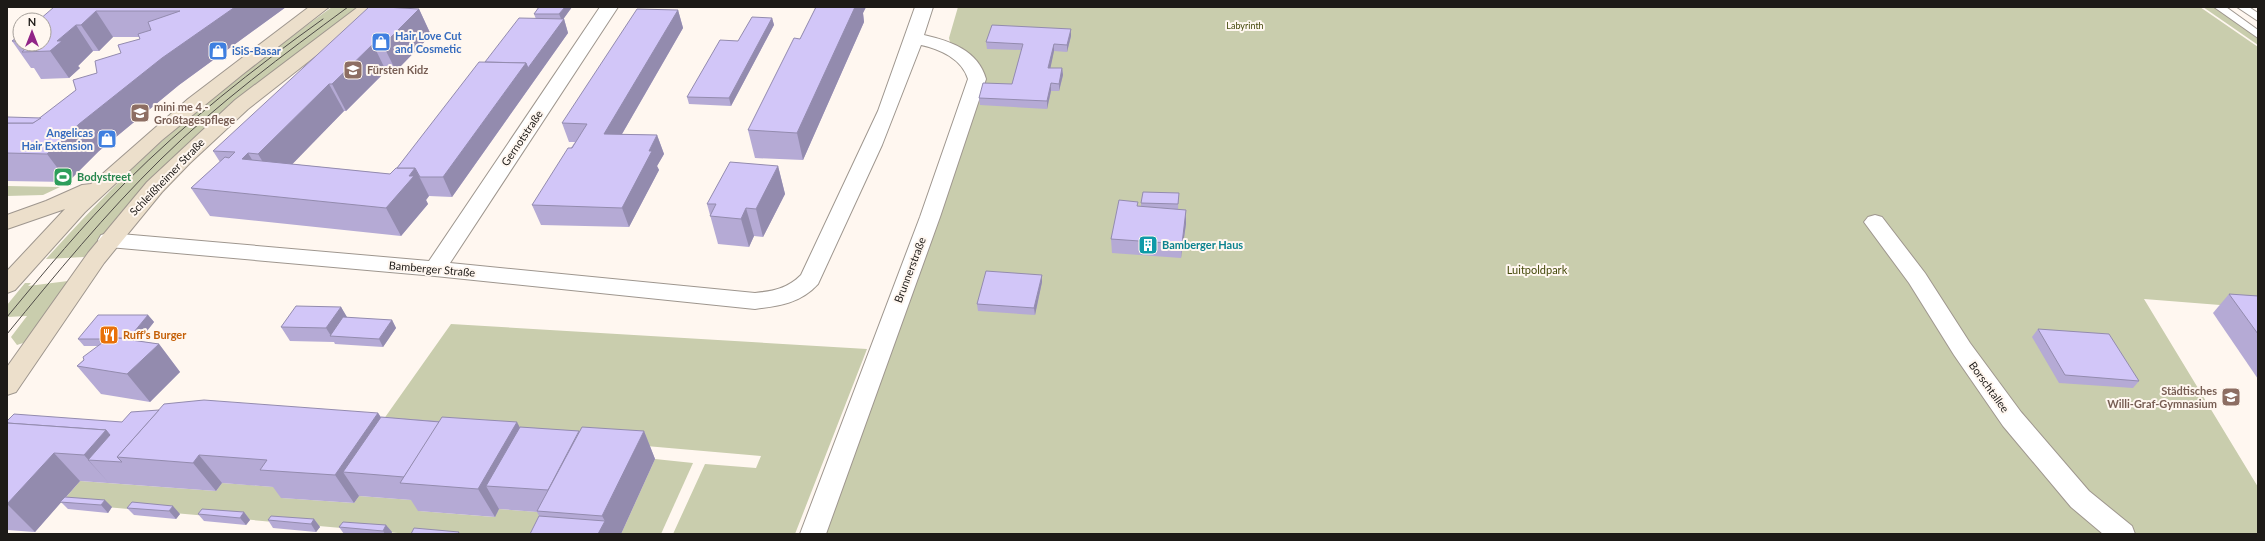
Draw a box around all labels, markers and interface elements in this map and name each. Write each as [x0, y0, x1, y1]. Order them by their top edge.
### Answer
north arrow [12, 12, 52, 52]
text: N [28, 15, 36, 28]
park label: Labyrinth [1226, 20, 1264, 31]
place label: Hair Love Cut and Cosmetic [395, 29, 462, 55]
shop icon: Hair Love Cut and Cosmetic [370, 31, 392, 53]
shop icon: iSiS-Basar [207, 40, 229, 62]
place label: iSiS-Basar [232, 44, 282, 57]
school or university icon: Fürsten Kidz [342, 59, 364, 81]
place label: Fürsten Kidz [367, 63, 428, 76]
place label: mini me 4 - Großtagespflege [154, 100, 235, 126]
school or university icon: mini me 4 - Großtagespflege [129, 102, 151, 124]
street label: Gernotstraße [498, 107, 545, 168]
place label: Angelicas Hair Extension [21, 126, 93, 152]
shop icon: Angelicas Hair Extension [96, 128, 118, 150]
street label: Schleißheimer Straße [127, 135, 207, 218]
sports icon: Bodystreet [52, 166, 74, 188]
place label: Bodystreet [77, 170, 132, 183]
building icon: Bamberger Haus [1137, 234, 1159, 256]
street label: Brunnerstraße [891, 235, 928, 305]
place label: Bamberger Haus [1162, 238, 1243, 251]
street label: Bamberger Straße [388, 258, 476, 279]
park label: Luitpoldpark [1507, 263, 1568, 276]
restaurant icon: Ruff’s Burger [98, 324, 120, 346]
place label: Ruff’s Burger [123, 328, 187, 341]
street label: Borschtallee [1967, 359, 2012, 415]
place label: Städtisches Willi-Graf-Gymnasium [2107, 384, 2217, 410]
school or university icon: Städtisches Willi-Graf-Gymnasium [2220, 386, 2242, 408]

